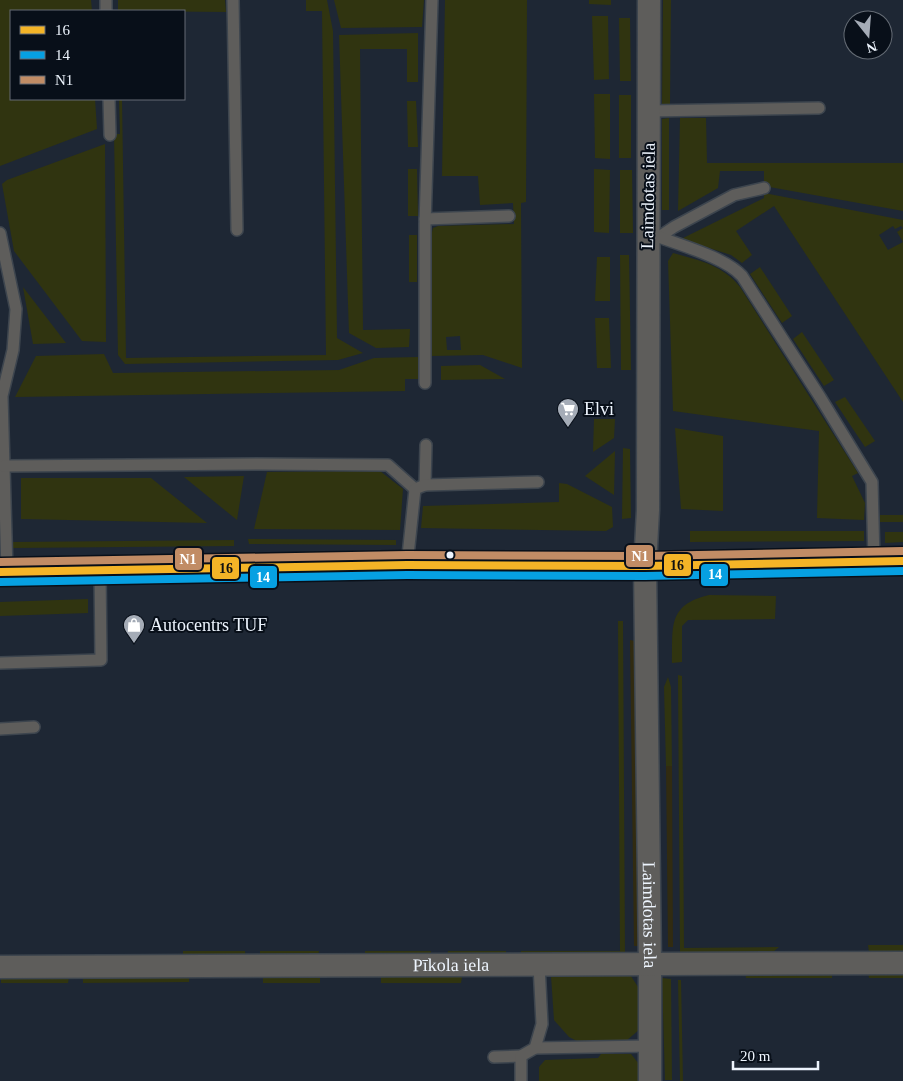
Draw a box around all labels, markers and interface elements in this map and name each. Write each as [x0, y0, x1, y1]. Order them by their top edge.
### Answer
legend [10, 10, 185, 100]
north arrow [843, 10, 893, 60]
text: 16 [55, 22, 71, 38]
text: N [865, 38, 879, 56]
text: 14 [55, 47, 71, 63]
text: N1 [55, 72, 73, 88]
street label: Laimdotas iela [637, 143, 659, 249]
supermarket icon: Elvi [556, 397, 580, 428]
place label: Elvi [584, 399, 614, 419]
line badge: N1 [625, 544, 654, 568]
line badge: N1 [174, 547, 203, 571]
text: N1 [631, 549, 649, 564]
unlabelled marker [445, 550, 455, 560]
text: N1 [179, 552, 197, 567]
line badge: 16 [663, 553, 692, 577]
line badge: 16 [211, 556, 240, 580]
text: 16 [670, 558, 684, 573]
text: 16 [219, 561, 233, 576]
line badge: 14 [700, 563, 729, 587]
line badge: 14 [249, 565, 278, 589]
text: 14 [708, 567, 722, 582]
text: 14 [256, 570, 270, 585]
shop icon: Autocentrs TUF [122, 613, 146, 644]
place label: Autocentrs TUF [150, 615, 267, 635]
street label: Laimdotas iela [639, 861, 660, 968]
street label: Pīkola iela [413, 955, 489, 975]
scale bar [733, 1038, 818, 1070]
text: 20 m [740, 1048, 771, 1064]

